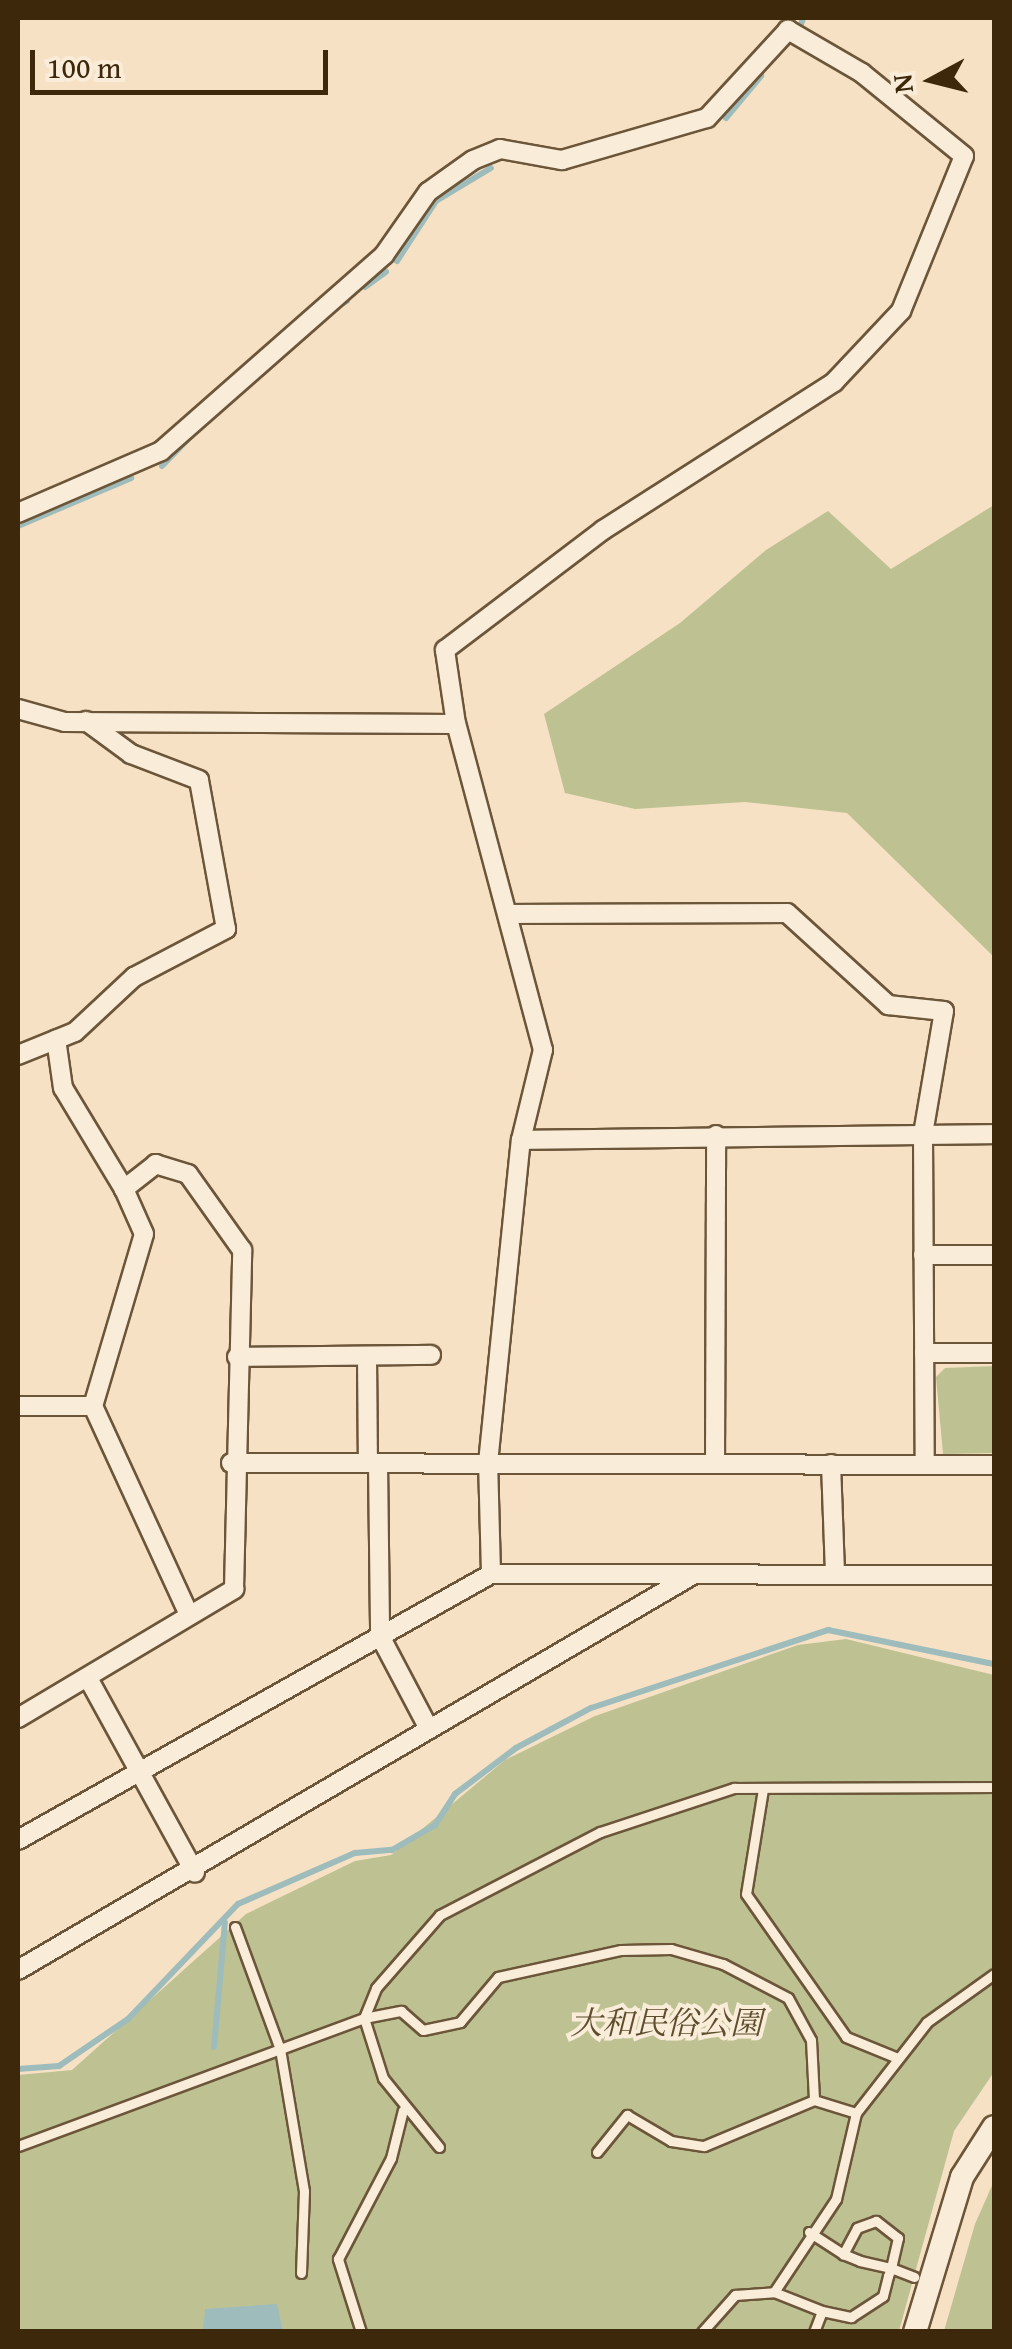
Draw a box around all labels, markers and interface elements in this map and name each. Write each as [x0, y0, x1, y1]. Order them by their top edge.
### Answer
scale bar [35, 30, 332, 92]
north arrow [882, 30, 982, 130]
text: 100 m [47, 45, 121, 89]
text: N [880, 72, 923, 96]
park label: 大和民俗公園 [570, 2004, 762, 2042]

